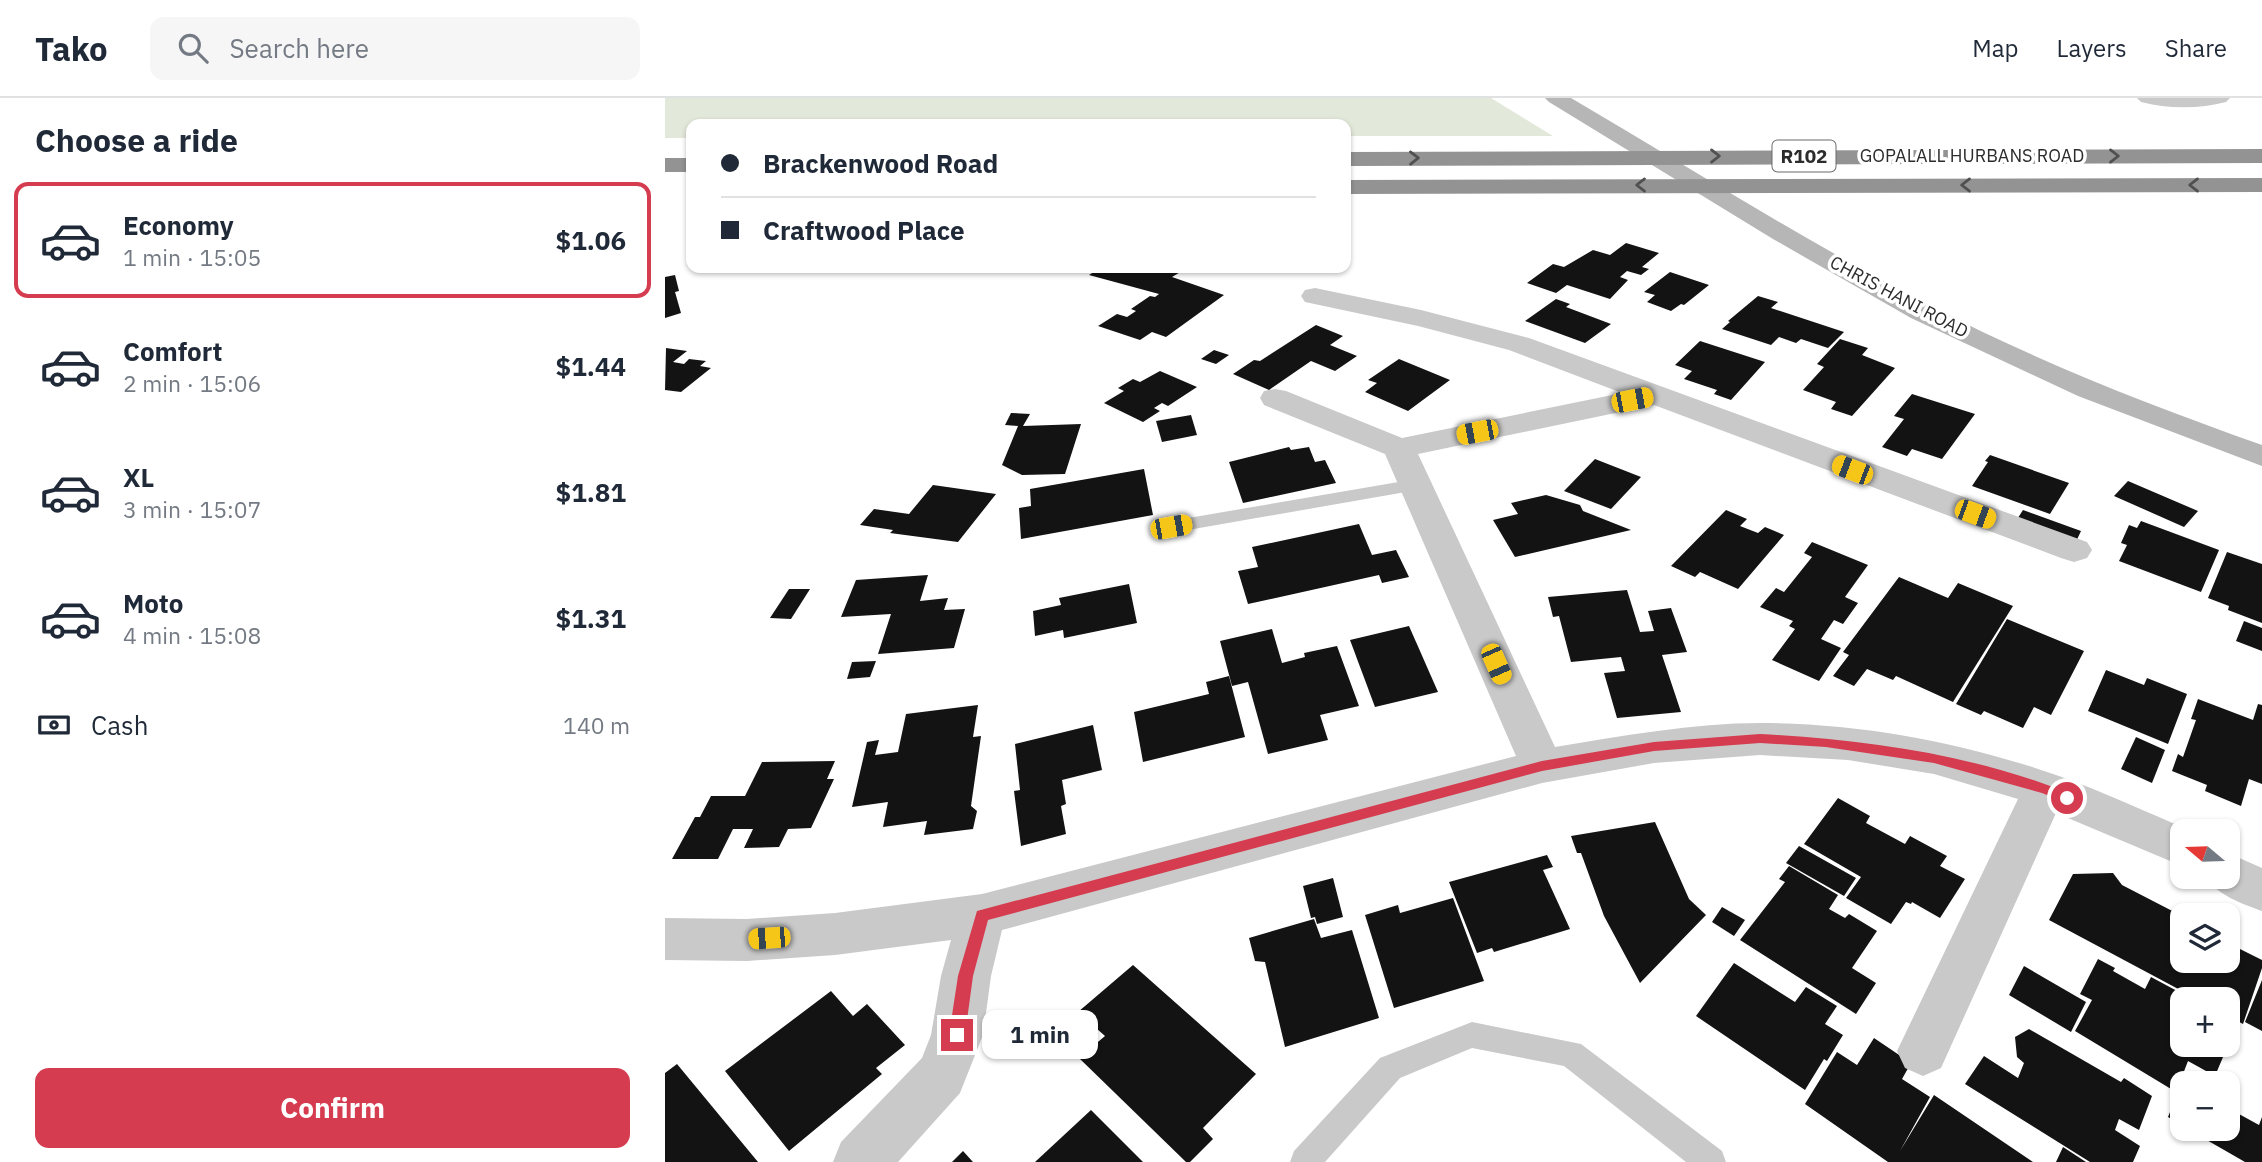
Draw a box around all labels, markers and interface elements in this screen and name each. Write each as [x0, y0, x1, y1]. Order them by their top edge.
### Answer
search box [150, 17, 640, 80]
text: Tako [35, 27, 108, 70]
icon: search [174, 29, 212, 67]
text: Search here [230, 31, 369, 65]
text: Map [1972, 32, 2019, 64]
text: Layers [2057, 32, 2127, 64]
text: Share [2165, 32, 2227, 64]
text: Choose a ride [35, 119, 238, 161]
road number: R102 [1773, 141, 1835, 172]
street label: GOPALALL HURBANS ROAD [1860, 144, 2084, 167]
text: Brackenwood Road [763, 146, 998, 180]
one-way arrow [1710, 148, 1721, 164]
one-way arrow [2109, 148, 2120, 164]
one-way arrow [1409, 150, 1420, 166]
one-way arrow [1635, 177, 1646, 193]
one-way arrow [1961, 177, 1971, 193]
one-way arrow [2188, 177, 2199, 193]
text: Economy [123, 208, 234, 242]
icon: car [39, 209, 102, 272]
text: Craftwood Place [763, 213, 965, 247]
text: $1.06 [556, 223, 626, 257]
text: 1 min · 15:05 [123, 242, 261, 272]
street label: CHRIS HANI ROAD [1826, 250, 1972, 343]
text: Comfort [123, 334, 222, 368]
icon: car [39, 335, 102, 398]
text: $1.44 [556, 349, 626, 383]
text: 2 min · 15:06 [123, 368, 261, 398]
car [1610, 386, 1655, 414]
car [1455, 418, 1500, 446]
car [1829, 453, 1876, 487]
text: XL [123, 460, 154, 494]
icon: car [39, 461, 102, 524]
text: $1.81 [556, 475, 626, 509]
text: 3 min · 15:07 [123, 494, 261, 524]
car [1952, 497, 1999, 531]
car [1149, 513, 1194, 541]
text: Moto [123, 586, 183, 620]
icon: car [39, 587, 102, 650]
text: $1.31 [556, 601, 626, 635]
text: 4 min · 15:08 [123, 620, 261, 650]
car [1478, 641, 1515, 687]
icon: cash [35, 706, 73, 744]
text: Cash [91, 708, 148, 742]
text: 140 m [563, 710, 630, 740]
route start [2051, 782, 2083, 814]
north arrow [2170, 819, 2240, 889]
map controls [2170, 819, 2240, 1141]
button: layers [2170, 903, 2240, 973]
car [748, 926, 791, 950]
button: + [2170, 987, 2240, 1057]
callout: 1 min [981, 1010, 1097, 1060]
route end [941, 1019, 973, 1051]
text: 1 min [1010, 1019, 1070, 1049]
button: Confirm [35, 1068, 630, 1148]
button: − [2170, 1071, 2240, 1141]

